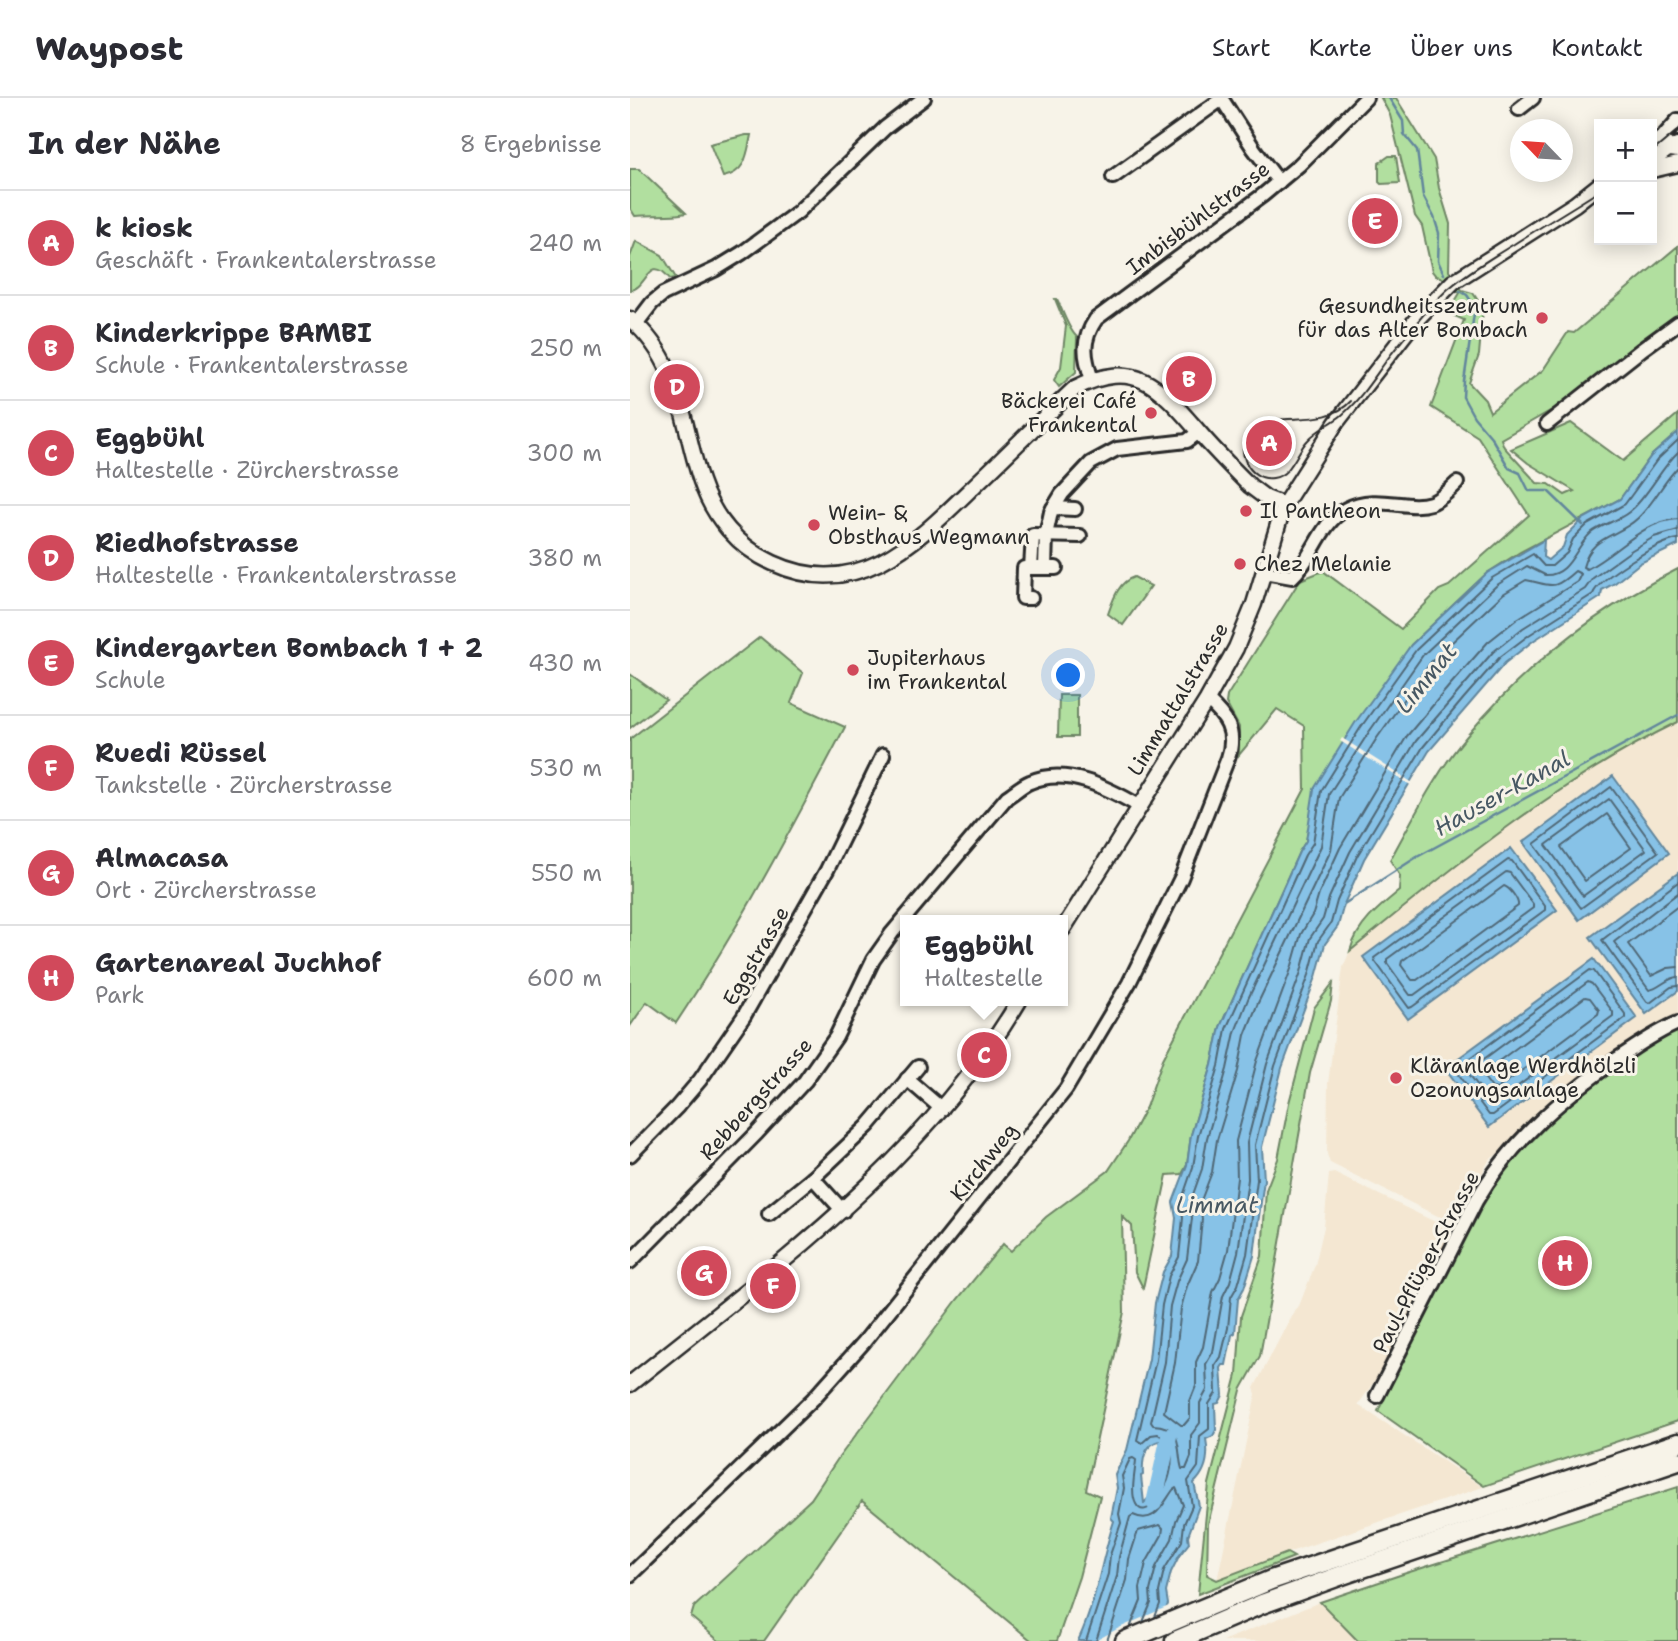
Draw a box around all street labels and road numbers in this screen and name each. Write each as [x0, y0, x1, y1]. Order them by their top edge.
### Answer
street label: Imbisbühlstrasse [1121, 155, 1275, 281]
street label: Limmattalstrasse [1121, 617, 1235, 781]
street label: Eggstrasse [716, 901, 796, 1011]
street label: Rebbergstrasse [693, 1032, 819, 1166]
street label: Kirchweg [944, 1117, 1024, 1207]
street label: Paul-Pflüger-Strasse [1366, 1166, 1486, 1358]

